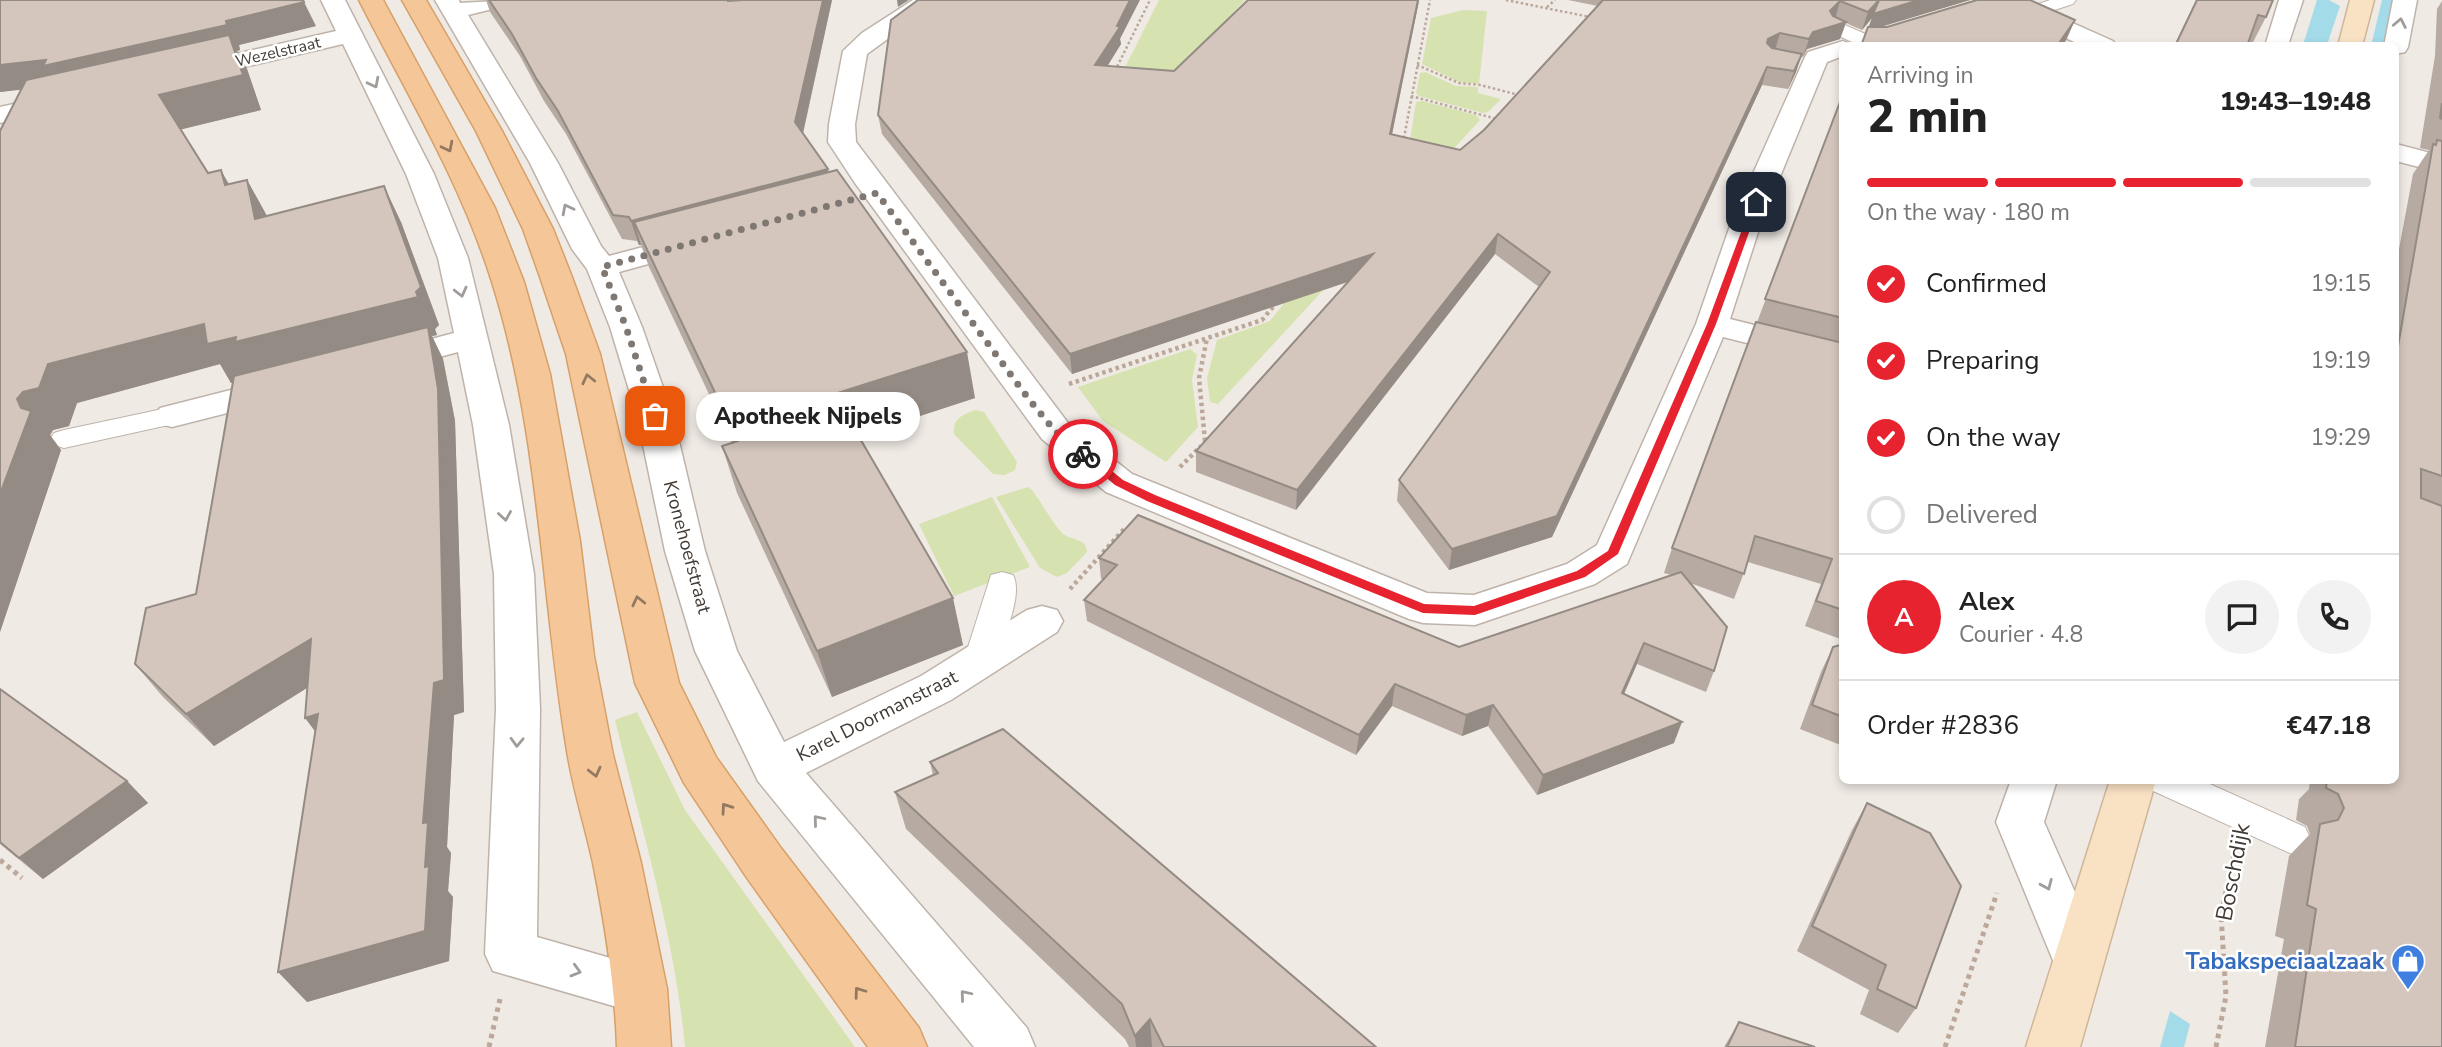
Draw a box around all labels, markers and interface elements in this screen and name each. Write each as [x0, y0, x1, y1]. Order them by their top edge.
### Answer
one-way arrow [2392, 17, 2407, 29]
street label: Wezelstraat [233, 31, 323, 73]
text: Arriving in [1867, 60, 1974, 91]
one-way arrow [366, 76, 380, 88]
text: 19:43–19:48 [2220, 84, 2371, 119]
text: 2 min [1867, 85, 1988, 148]
one-way arrow [440, 140, 453, 153]
pin [1726, 172, 1786, 232]
icon: home [1737, 183, 1775, 221]
text: On the way · 180 m [1867, 197, 2070, 228]
one-way arrow [562, 204, 576, 216]
icon: check [1867, 265, 1905, 303]
text: Confirmed [1926, 266, 2047, 301]
text: 19:15 [2311, 268, 2371, 299]
one-way arrow [453, 286, 467, 298]
icon: check [1867, 342, 1905, 380]
text: Preparing [1926, 343, 2039, 378]
text: 19:19 [2311, 345, 2371, 376]
one-way arrow [582, 373, 596, 385]
pin [625, 386, 685, 446]
callout: Apotheek Nijpels [697, 392, 921, 440]
icon: bag [636, 397, 674, 435]
text: Apotheek Nijpels [714, 401, 902, 432]
courier [1048, 419, 1118, 489]
icon: check [1867, 419, 1905, 457]
text: On the way [1926, 420, 2060, 455]
text: 19:29 [2311, 422, 2371, 453]
icon: bike [1064, 435, 1102, 473]
street label: Kronehoefstraat [657, 478, 717, 617]
text: Delivered [1926, 497, 2038, 532]
one-way arrow [497, 510, 512, 521]
button: chat [2205, 580, 2279, 654]
button: phone [2297, 580, 2371, 654]
text: Alex [1959, 584, 2015, 619]
one-way arrow [632, 595, 646, 607]
text: A [1894, 600, 1914, 635]
text: Courier · 4.8 [1959, 619, 2083, 650]
street label: Karel Doormanstraat [792, 664, 962, 768]
text: Order #2836 [1867, 708, 2019, 743]
text: €47.18 [2287, 708, 2371, 743]
one-way arrow [509, 737, 524, 748]
one-way arrow [586, 765, 601, 777]
one-way arrow [722, 803, 734, 816]
one-way arrow [814, 816, 826, 829]
street label: Boschdijk [2208, 820, 2258, 923]
one-way arrow [2039, 878, 2053, 890]
shop icon: Tabakspeciaalzaak [2389, 942, 2427, 991]
place label: Tabakspeciaalzaak [2185, 946, 2385, 977]
one-way arrow [570, 962, 582, 977]
one-way arrow [855, 987, 868, 1000]
one-way arrow [960, 990, 973, 1002]

